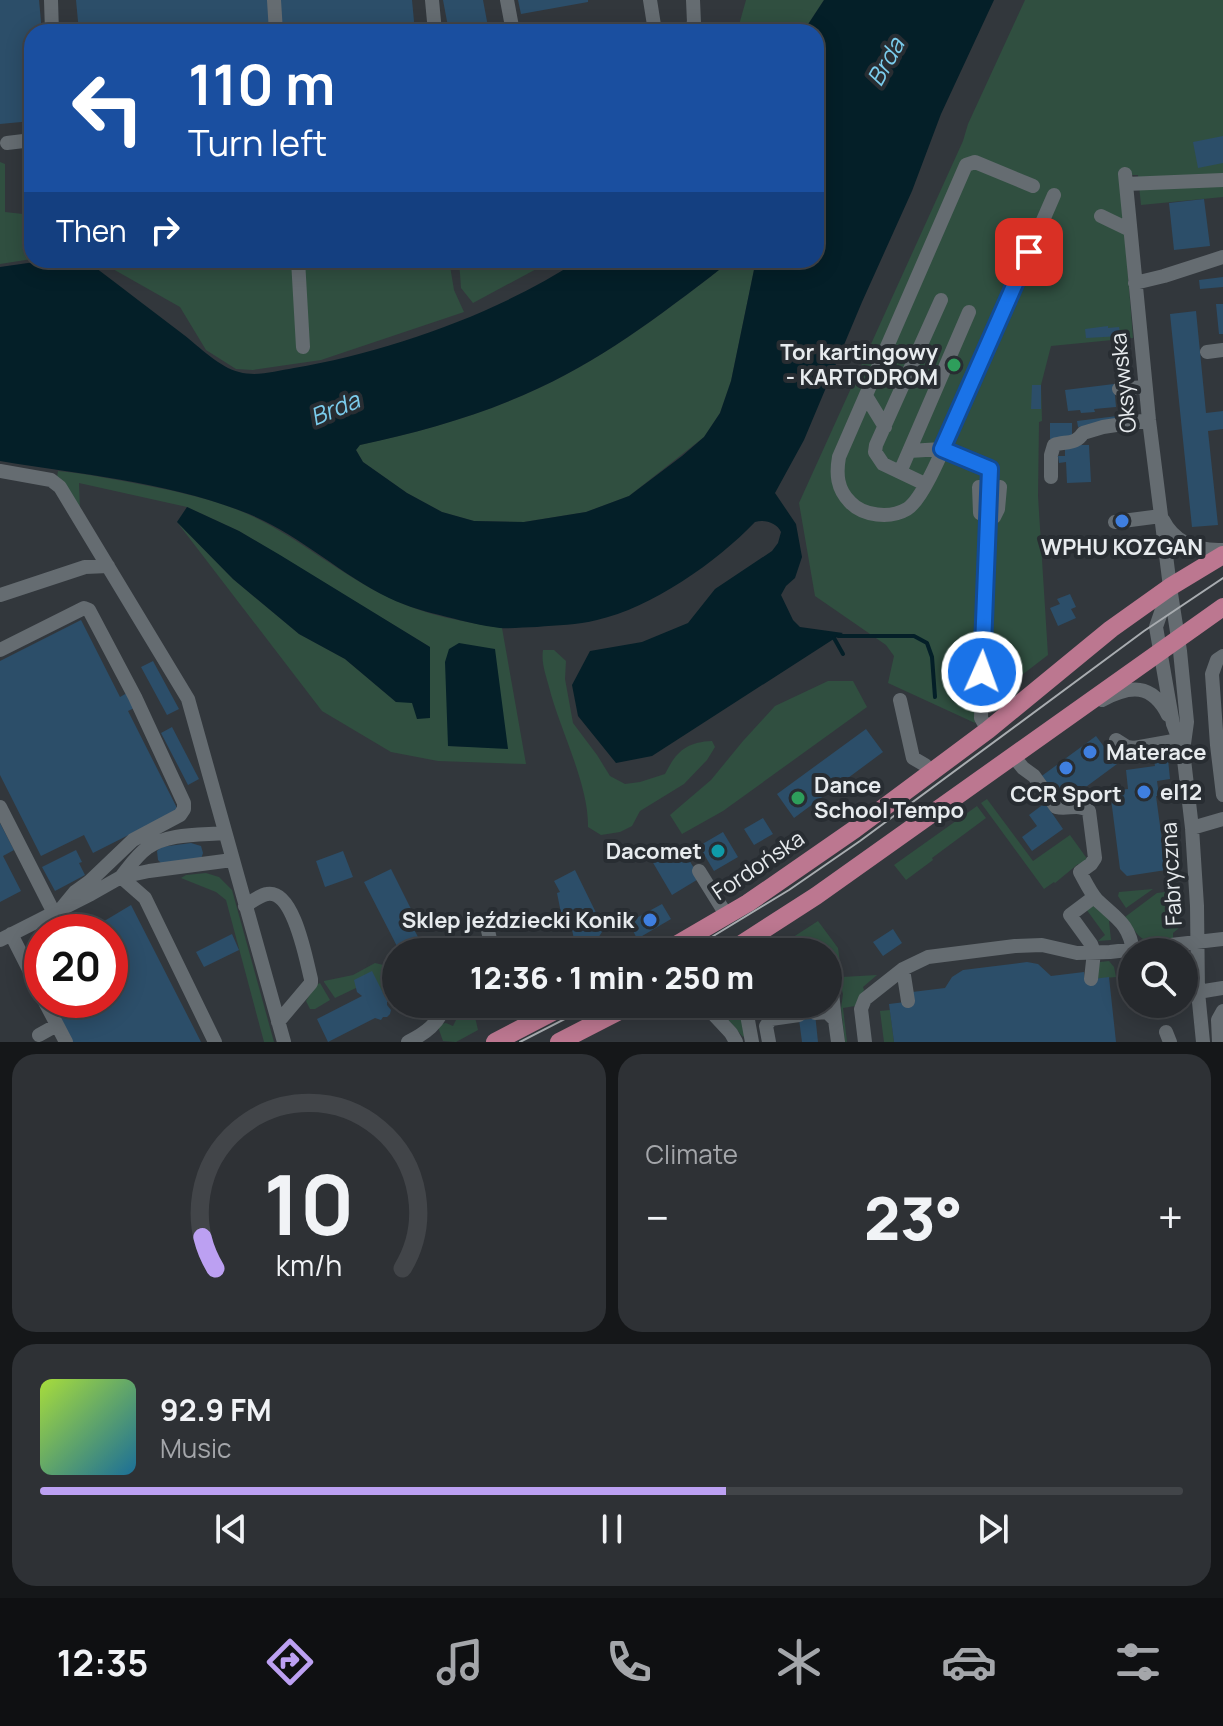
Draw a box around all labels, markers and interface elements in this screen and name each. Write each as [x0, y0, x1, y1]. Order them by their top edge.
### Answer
water label: Brda [858, 30, 912, 91]
text: 110 m [188, 45, 335, 122]
icon: left [56, 56, 160, 160]
text: Turn left [188, 118, 327, 167]
icon: right [143, 208, 187, 252]
text: Then [56, 210, 127, 251]
pin [995, 218, 1063, 286]
icon: arrive [1007, 230, 1051, 274]
street label: Oksywska [1103, 331, 1143, 435]
place label: Tor kartingowy - KARTODROM [780, 337, 939, 392]
marker: Tor kartingowy - KARTODROM [945, 356, 963, 374]
water label: Brda [305, 382, 366, 433]
marker: WPHU KOZGAN [1113, 512, 1131, 530]
place label: WPHU KOZGAN [1041, 532, 1203, 562]
position arrow [940, 630, 1024, 714]
place label: Materace [1106, 737, 1206, 767]
marker: Materace [1081, 743, 1099, 761]
marker: CCR Sport [1057, 759, 1075, 777]
place label: Dance School Tempo [814, 770, 964, 825]
place label: el12 [1160, 777, 1202, 807]
place label: CCR Sport [1010, 779, 1122, 809]
marker: el12 [1135, 783, 1153, 801]
marker: Dance School Tempo [789, 789, 807, 807]
street label: Fabryczna [1153, 821, 1189, 927]
street label: Fordońska [706, 823, 810, 907]
place label: Dacomet [606, 836, 702, 866]
marker: Dacomet [709, 842, 727, 860]
place label: Sklep jeździecki Konik [402, 905, 635, 935]
marker: Sklep jeździecki Konik [641, 911, 659, 929]
speed limit sign: 20 [24, 914, 128, 1018]
map controls [1118, 938, 1198, 1018]
button: search [1118, 938, 1198, 1018]
text: 12:36 · 1 min · 250 m [470, 957, 754, 998]
text: Climate [646, 1136, 738, 1172]
text: 10 [263, 1146, 354, 1260]
text: 23° [864, 1176, 963, 1258]
text: − [646, 1187, 669, 1247]
text: + [1158, 1187, 1183, 1247]
text: km/h [276, 1246, 342, 1285]
text: 92.9 FM [160, 1389, 272, 1430]
text: Music [160, 1430, 231, 1466]
icon: previous [209, 1507, 253, 1551]
icon: pause [590, 1507, 634, 1551]
icon: next [971, 1507, 1015, 1551]
icon: directions [262, 1634, 318, 1690]
icon: music [432, 1634, 488, 1690]
icon: phone [601, 1634, 657, 1690]
icon: climate [771, 1634, 827, 1690]
icon: car [941, 1634, 997, 1690]
icon: filters [1110, 1634, 1166, 1690]
text: 12:35 [57, 1638, 148, 1687]

